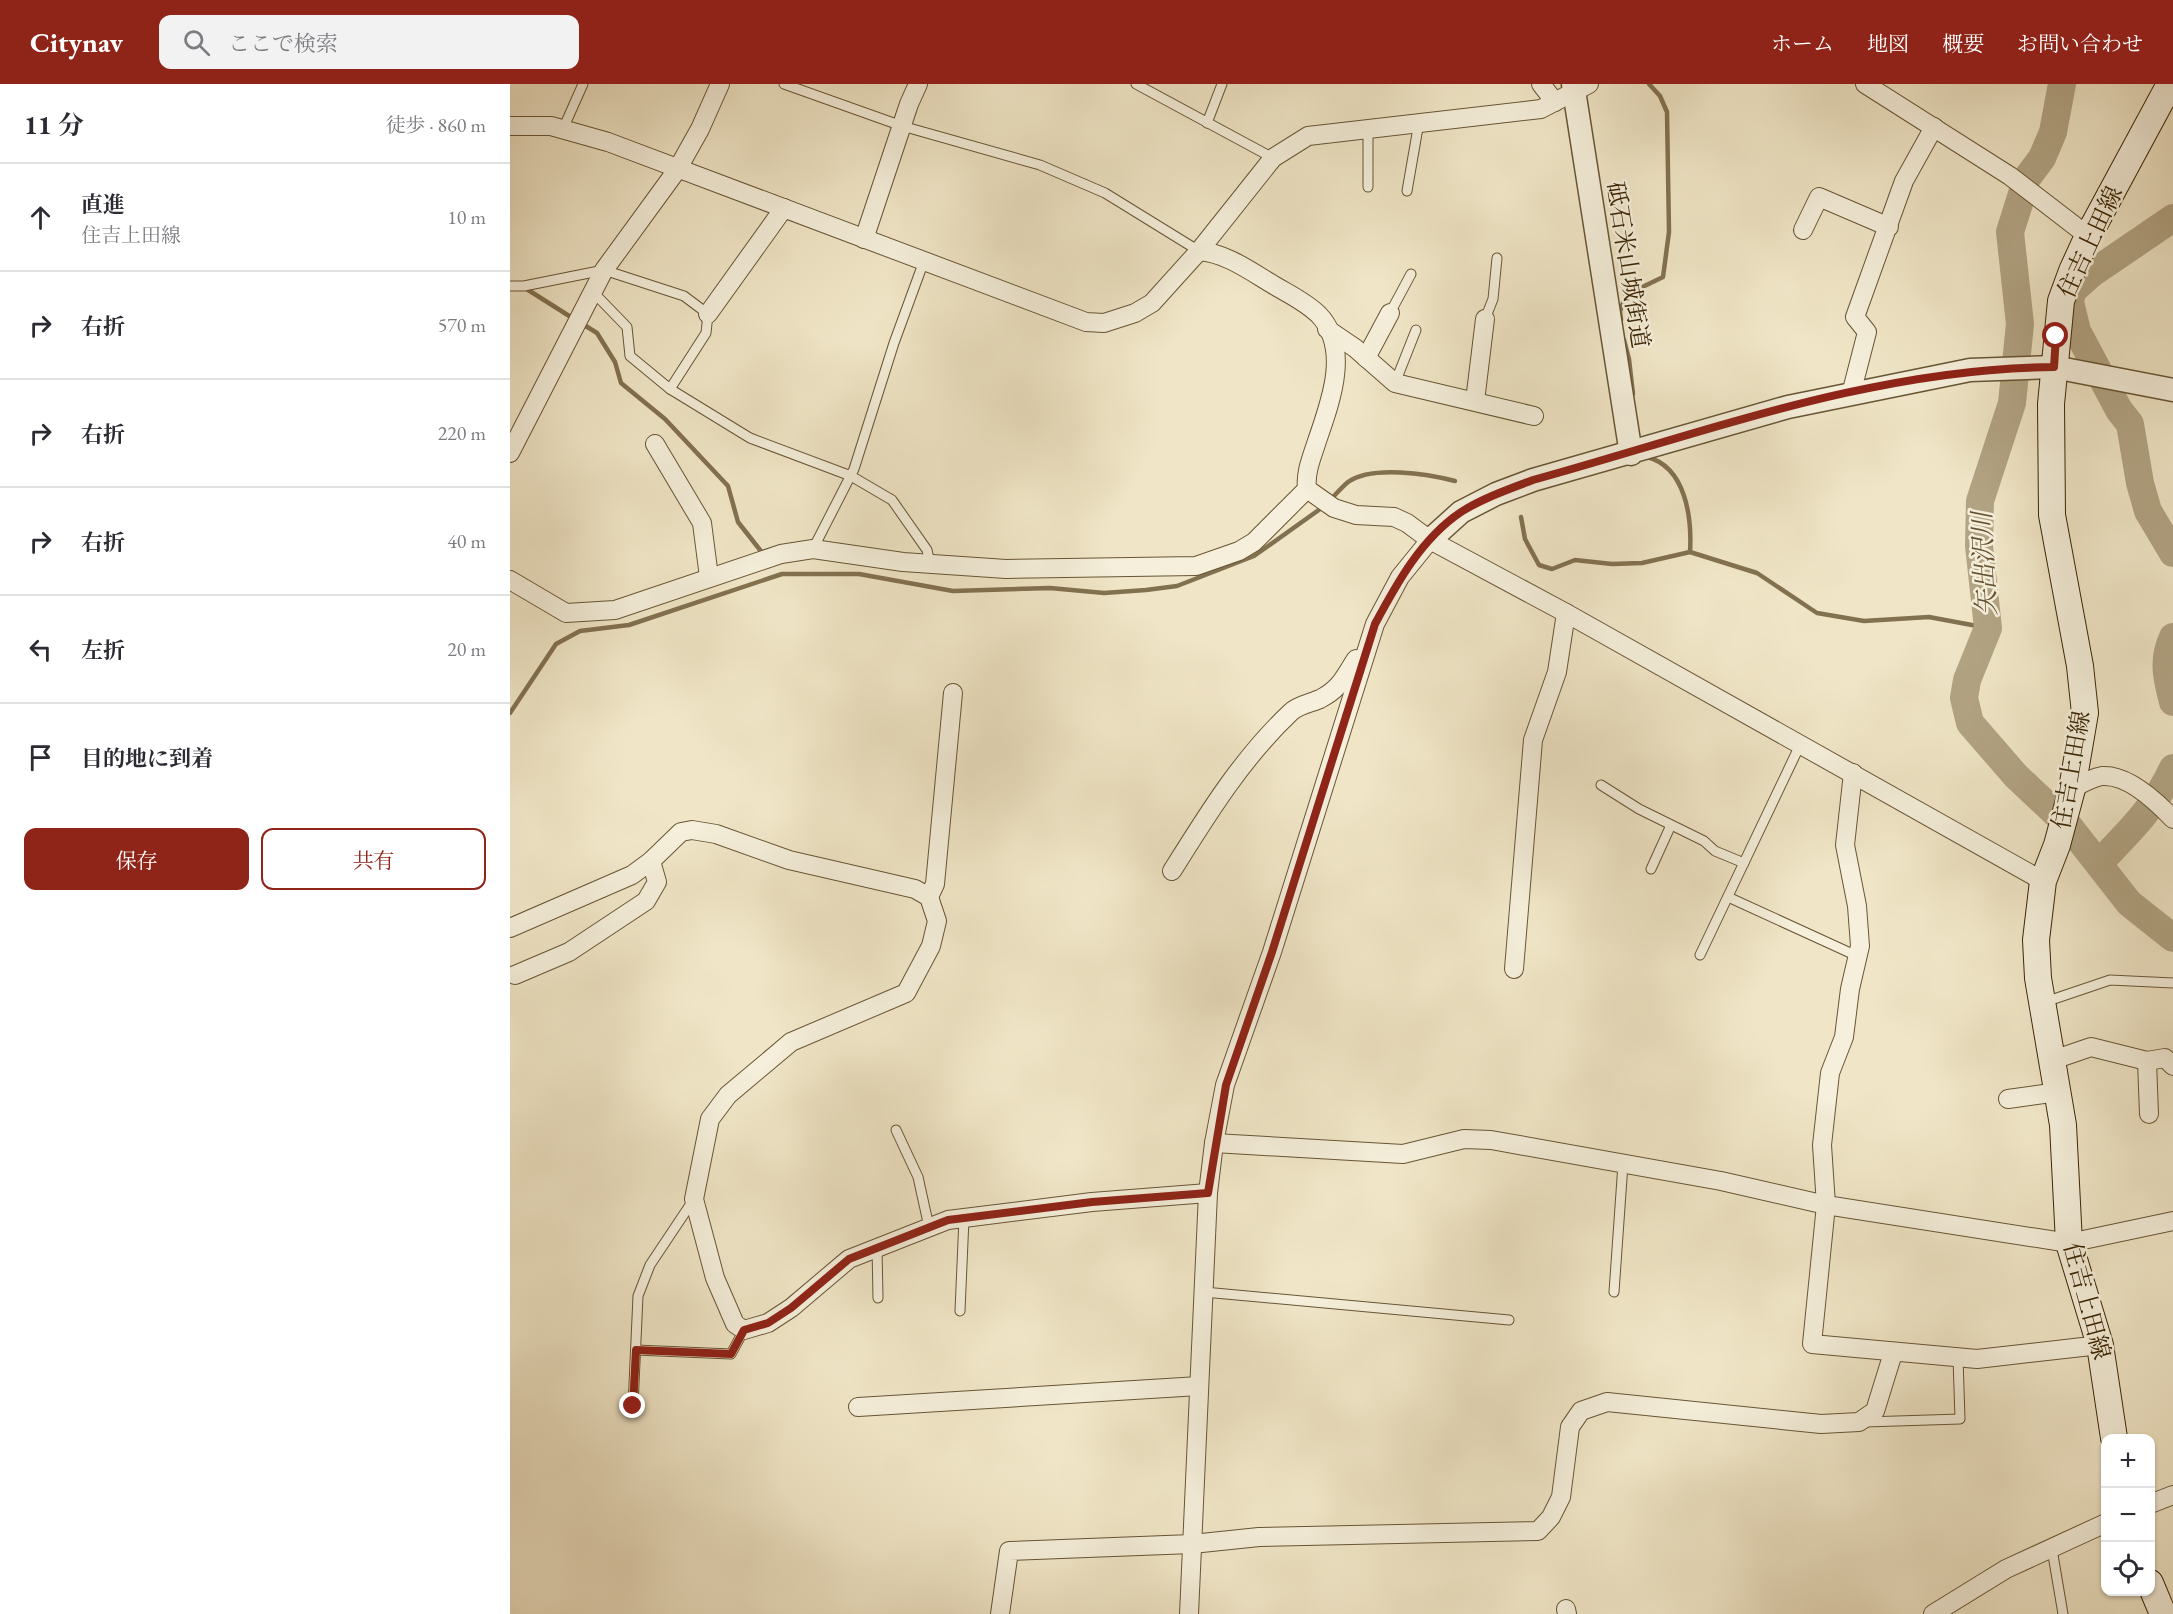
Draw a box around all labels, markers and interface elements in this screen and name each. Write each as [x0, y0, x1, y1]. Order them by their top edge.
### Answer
search box [159, 15, 579, 69]
text: Citynav [30, 24, 123, 60]
icon: search [180, 26, 213, 59]
text: ここで検索 [228, 29, 338, 58]
text: ホーム [1771, 30, 1834, 57]
text: 地図 [1867, 30, 1909, 57]
text: 概要 [1942, 30, 1984, 57]
text: お問い合わせ [2017, 30, 2143, 57]
text: 11 分 [24, 108, 84, 142]
text: 徒歩 · 860 m [386, 112, 486, 138]
street label: 砥石米山城街道 [1600, 180, 1657, 350]
street label: 住吉上田線 [2050, 181, 2129, 303]
text: 直進 [81, 190, 125, 219]
icon: ahead [24, 201, 57, 234]
text: 10 m [447, 204, 486, 230]
text: 住吉上田線 [81, 222, 181, 248]
icon: right [24, 309, 57, 342]
text: 右折 [81, 312, 125, 341]
text: 570 m [438, 312, 486, 338]
route start [2042, 322, 2068, 348]
icon: right [24, 417, 57, 450]
text: 右折 [81, 420, 125, 449]
text: 220 m [438, 420, 486, 446]
water label: 矢出沢川 [1964, 508, 2004, 617]
icon: right [24, 525, 57, 558]
text: 右折 [81, 528, 125, 557]
text: 40 m [447, 528, 486, 554]
icon: left [24, 633, 57, 666]
text: 左折 [81, 636, 125, 665]
text: 20 m [447, 636, 486, 662]
street label: 住吉上田線 [2045, 708, 2096, 832]
icon: arrive [24, 741, 57, 774]
text: 目的地に到着 [81, 744, 213, 773]
button: 保存 [24, 828, 249, 890]
button: 共有 [261, 828, 486, 890]
street label: 住吉上田線 [2057, 1239, 2118, 1363]
route end [619, 1392, 645, 1418]
map controls [2101, 1434, 2155, 1596]
button: + [2101, 1434, 2155, 1488]
button: − [2101, 1488, 2155, 1542]
button: locate [2101, 1542, 2155, 1596]

